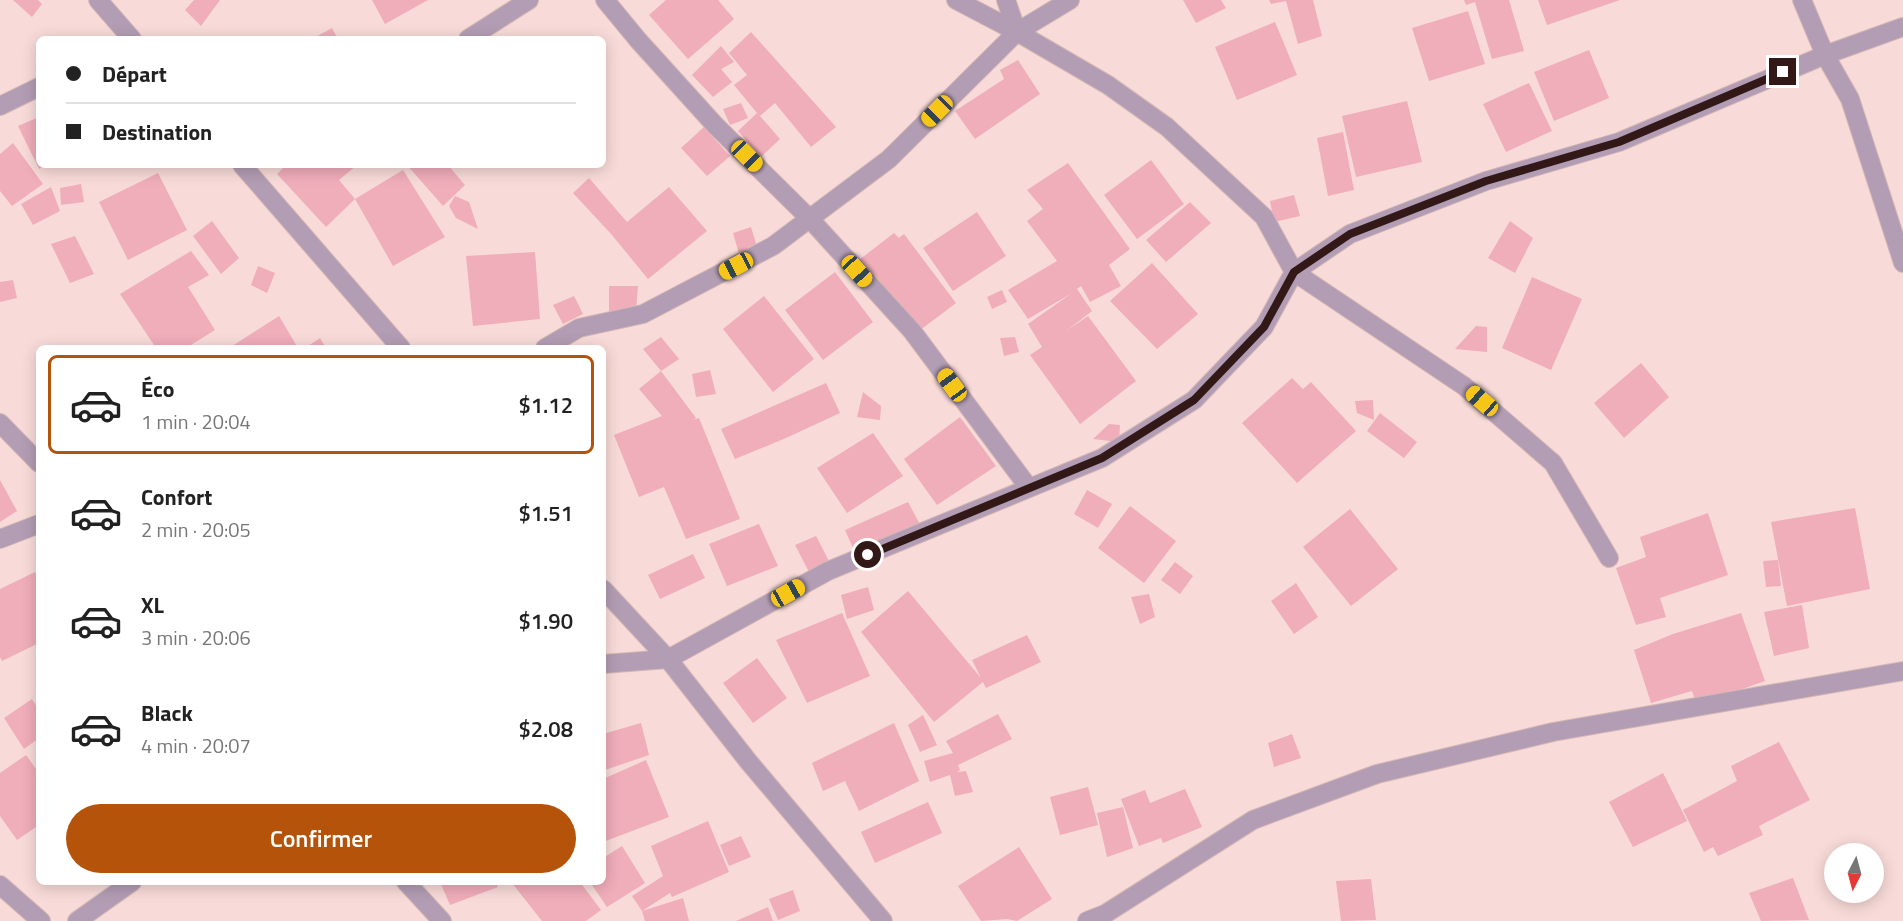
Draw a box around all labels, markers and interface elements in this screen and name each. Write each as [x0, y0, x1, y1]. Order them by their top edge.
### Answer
text: Départ [102, 57, 167, 91]
route end [1769, 58, 1796, 85]
car [918, 92, 956, 130]
text: Destination [102, 115, 212, 149]
car [728, 137, 766, 175]
car [716, 250, 756, 282]
car [838, 252, 876, 290]
car [934, 365, 970, 405]
text: Éco [141, 372, 174, 406]
icon: car [69, 378, 123, 432]
car [1463, 382, 1501, 420]
text: $1.12 [518, 388, 573, 422]
text: 1 min · 20:04 [141, 406, 251, 437]
text: Confort [141, 480, 212, 514]
icon: car [69, 486, 123, 540]
text: $1.51 [518, 496, 573, 530]
text: 2 min · 20:05 [141, 514, 251, 545]
route start [854, 541, 881, 568]
car [768, 576, 808, 610]
text: XL [141, 588, 164, 622]
icon: car [69, 594, 123, 648]
text: $1.90 [518, 604, 573, 638]
text: 3 min · 20:06 [141, 622, 251, 653]
text: Black [141, 696, 193, 730]
icon: car [69, 702, 123, 756]
text: $2.08 [518, 712, 573, 746]
text: 4 min · 20:07 [141, 730, 251, 761]
button: Confirmer [66, 804, 576, 873]
north arrow [1824, 843, 1884, 903]
map controls [1824, 843, 1884, 903]

